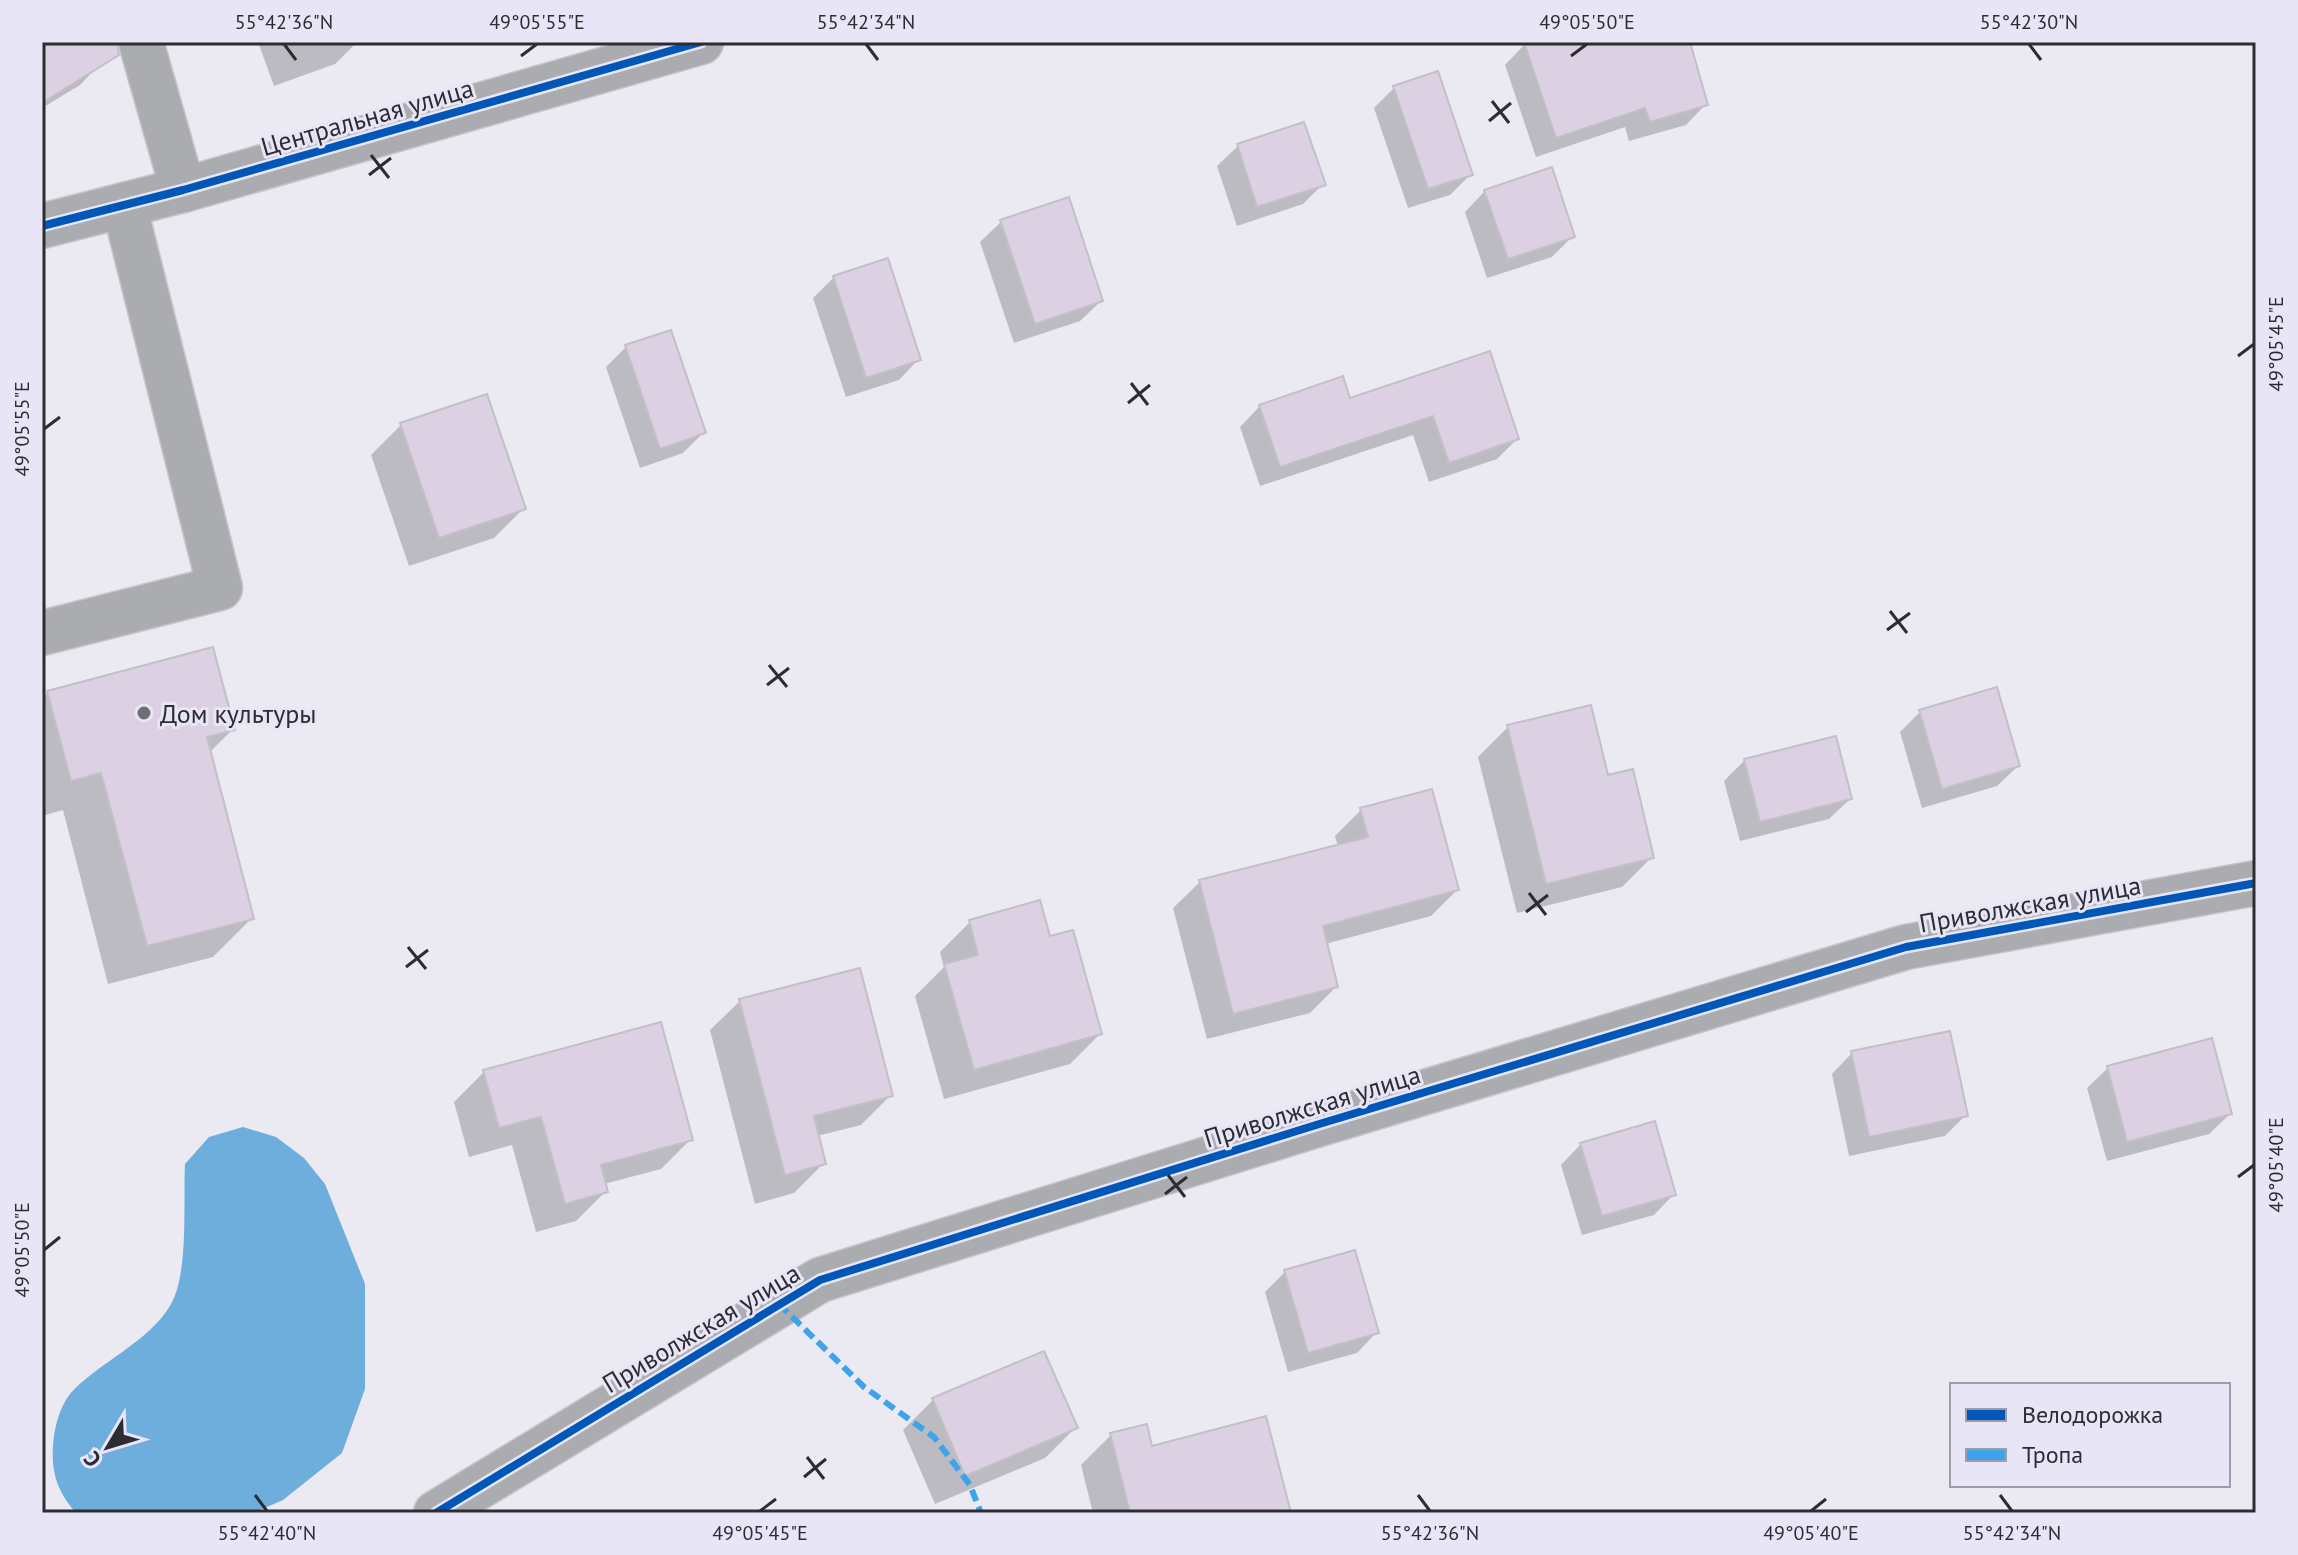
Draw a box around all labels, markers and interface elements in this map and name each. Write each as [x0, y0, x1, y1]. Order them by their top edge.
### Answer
text: 55°42'36"N [235, 9, 333, 35]
text: 49°05'55"E [489, 9, 585, 35]
text: 55°42'34"N [817, 9, 915, 35]
text: 49°05'50"E [1539, 9, 1635, 35]
text: 55°42'30"N [1980, 9, 2078, 35]
street label: Центральная улица [257, 71, 477, 163]
text: 49°05'45"E [2263, 296, 2289, 392]
text: 49°05'55"E [9, 381, 35, 477]
place label: Дом культуры [160, 697, 317, 730]
marker: Дом культуры [135, 704, 153, 722]
street label: Приволжская улица [1916, 868, 2144, 940]
street label: Приволжская улица [1200, 1057, 1424, 1155]
text: 49°05'40"E [2263, 1117, 2289, 1213]
text: 49°05'50"E [9, 1202, 35, 1298]
street label: Приволжская улица [596, 1256, 806, 1400]
legend [1950, 1383, 2230, 1487]
text: Велодорожка [2022, 1399, 2163, 1430]
north arrow [68, 1407, 148, 1487]
text: Тропа [2022, 1439, 2083, 1470]
text: С [77, 1446, 107, 1473]
text: 55°42'40"N [218, 1520, 316, 1546]
text: 49°05'45"E [712, 1520, 808, 1546]
text: 55°42'36"N [1381, 1520, 1479, 1546]
text: 49°05'40"E [1763, 1520, 1859, 1546]
text: 55°42'34"N [1963, 1520, 2061, 1546]

